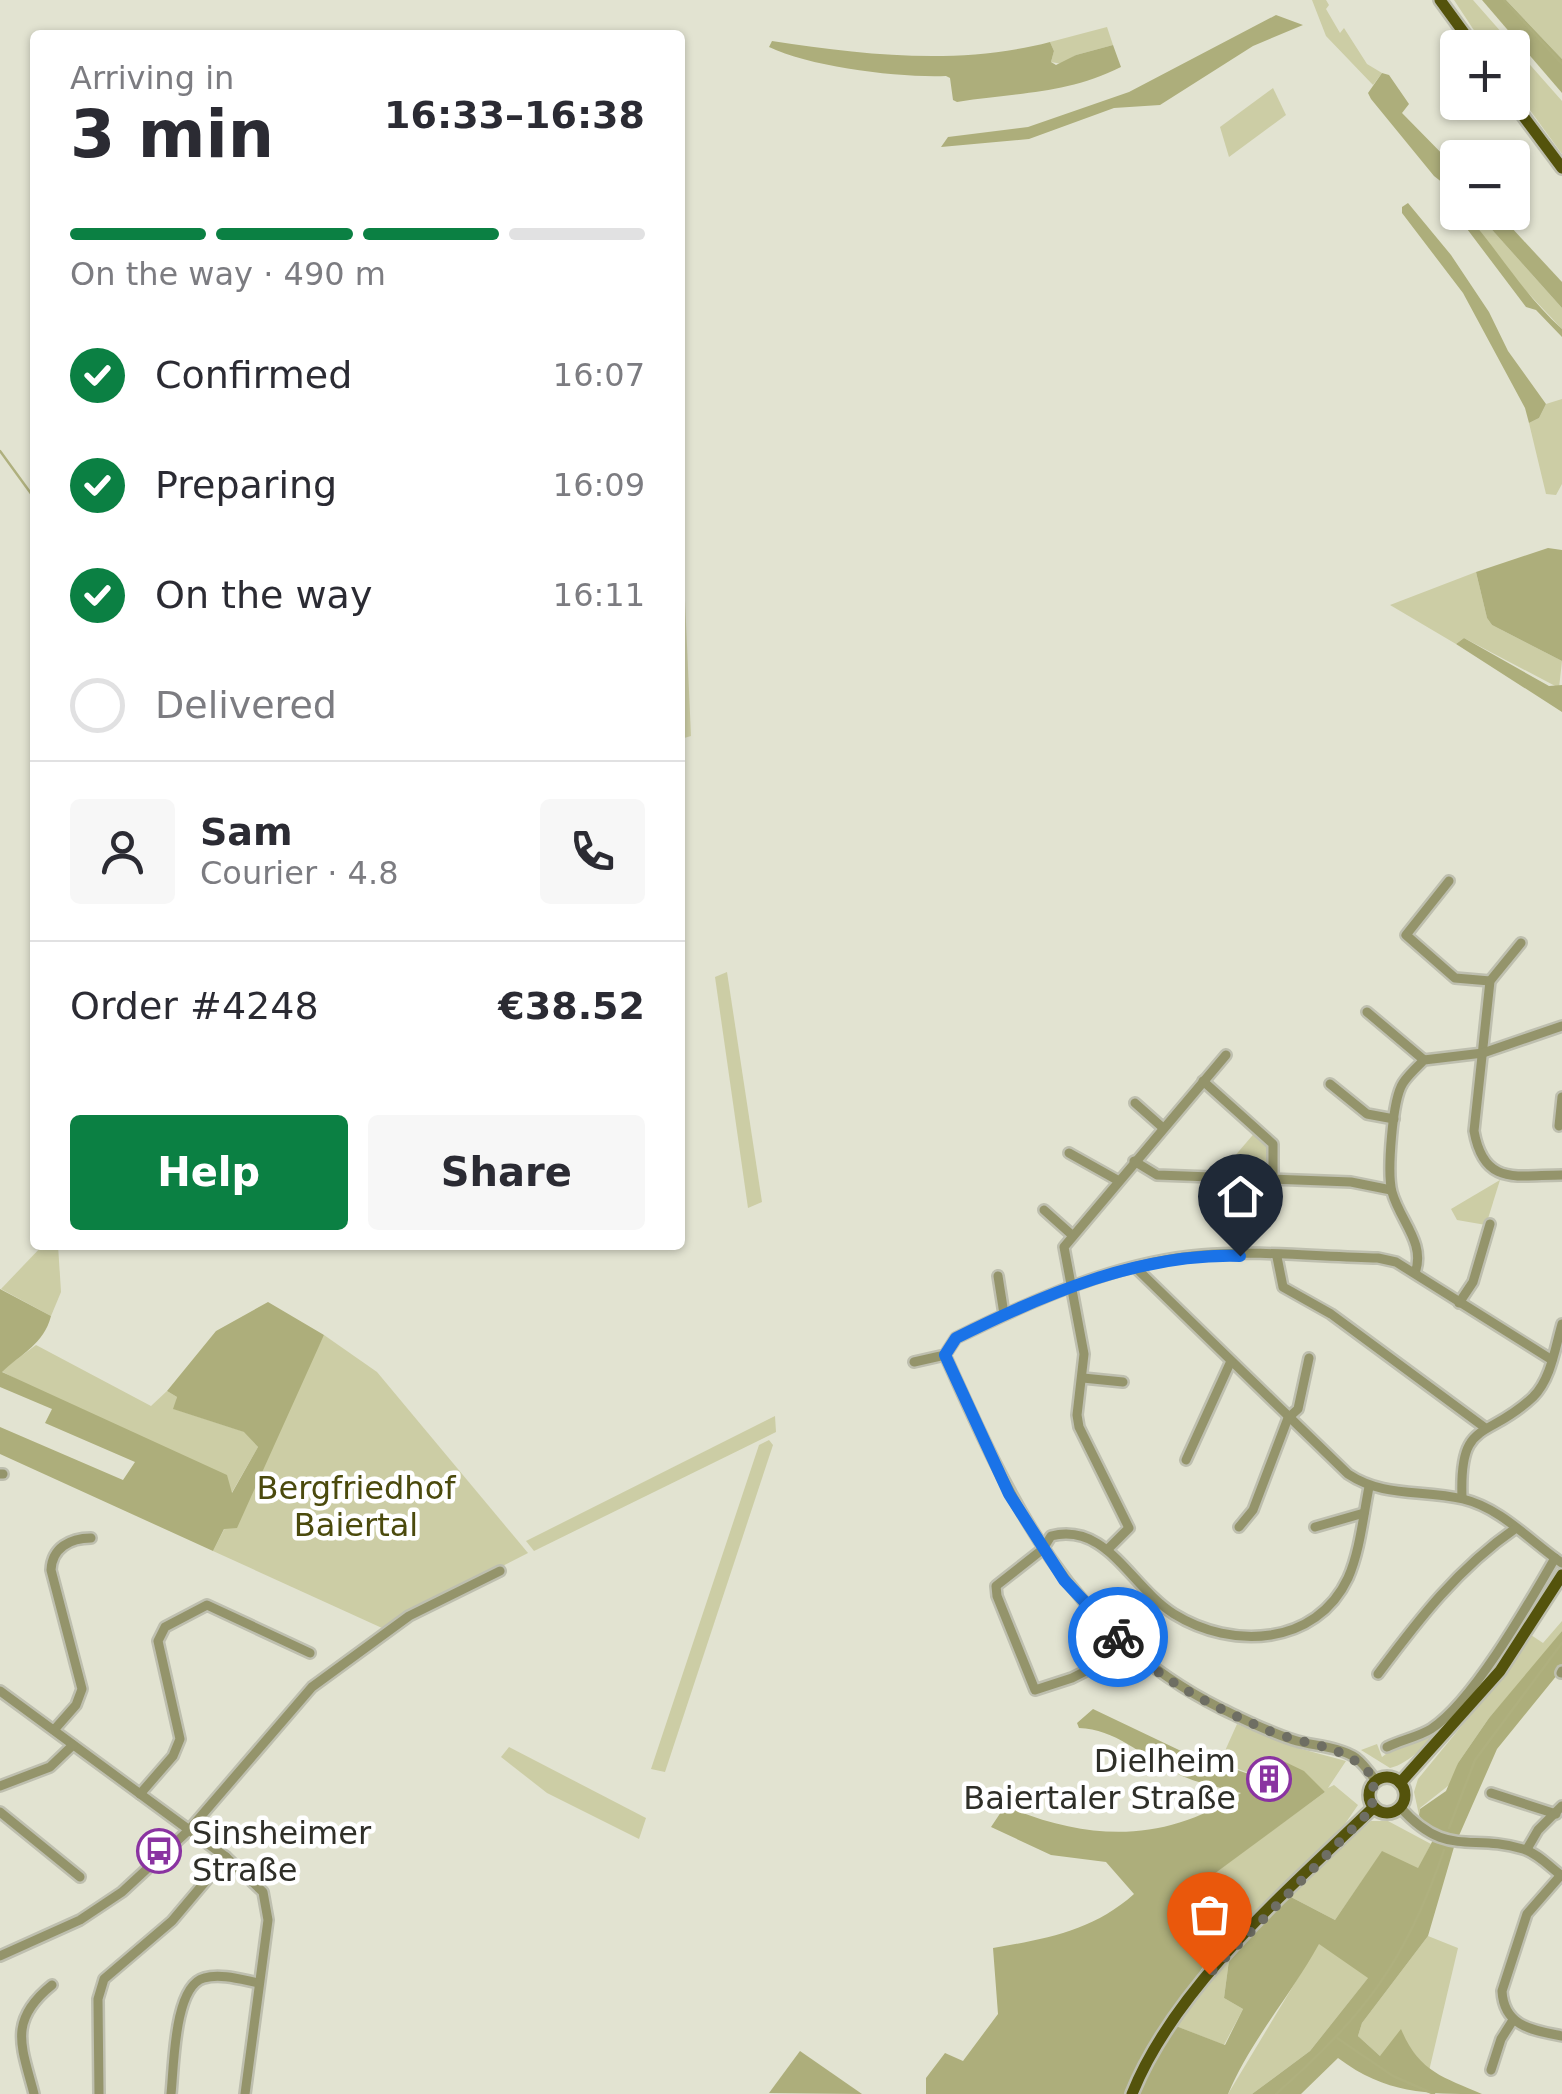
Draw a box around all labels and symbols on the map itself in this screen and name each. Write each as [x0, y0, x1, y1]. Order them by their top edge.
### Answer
pin [1198, 1154, 1283, 1257]
park label: Bergfriedhof Baiertal [257, 1469, 456, 1544]
courier [1068, 1587, 1168, 1687]
place label: Dielheim Baiertaler Straße [963, 1742, 1236, 1817]
building icon: Dielheim Baiertaler Straße [1246, 1756, 1292, 1802]
place label: Sinsheimer Straße [192, 1814, 372, 1889]
bus stop icon: Sinsheimer Straße [136, 1828, 182, 1874]
pin [1167, 1872, 1252, 1975]

